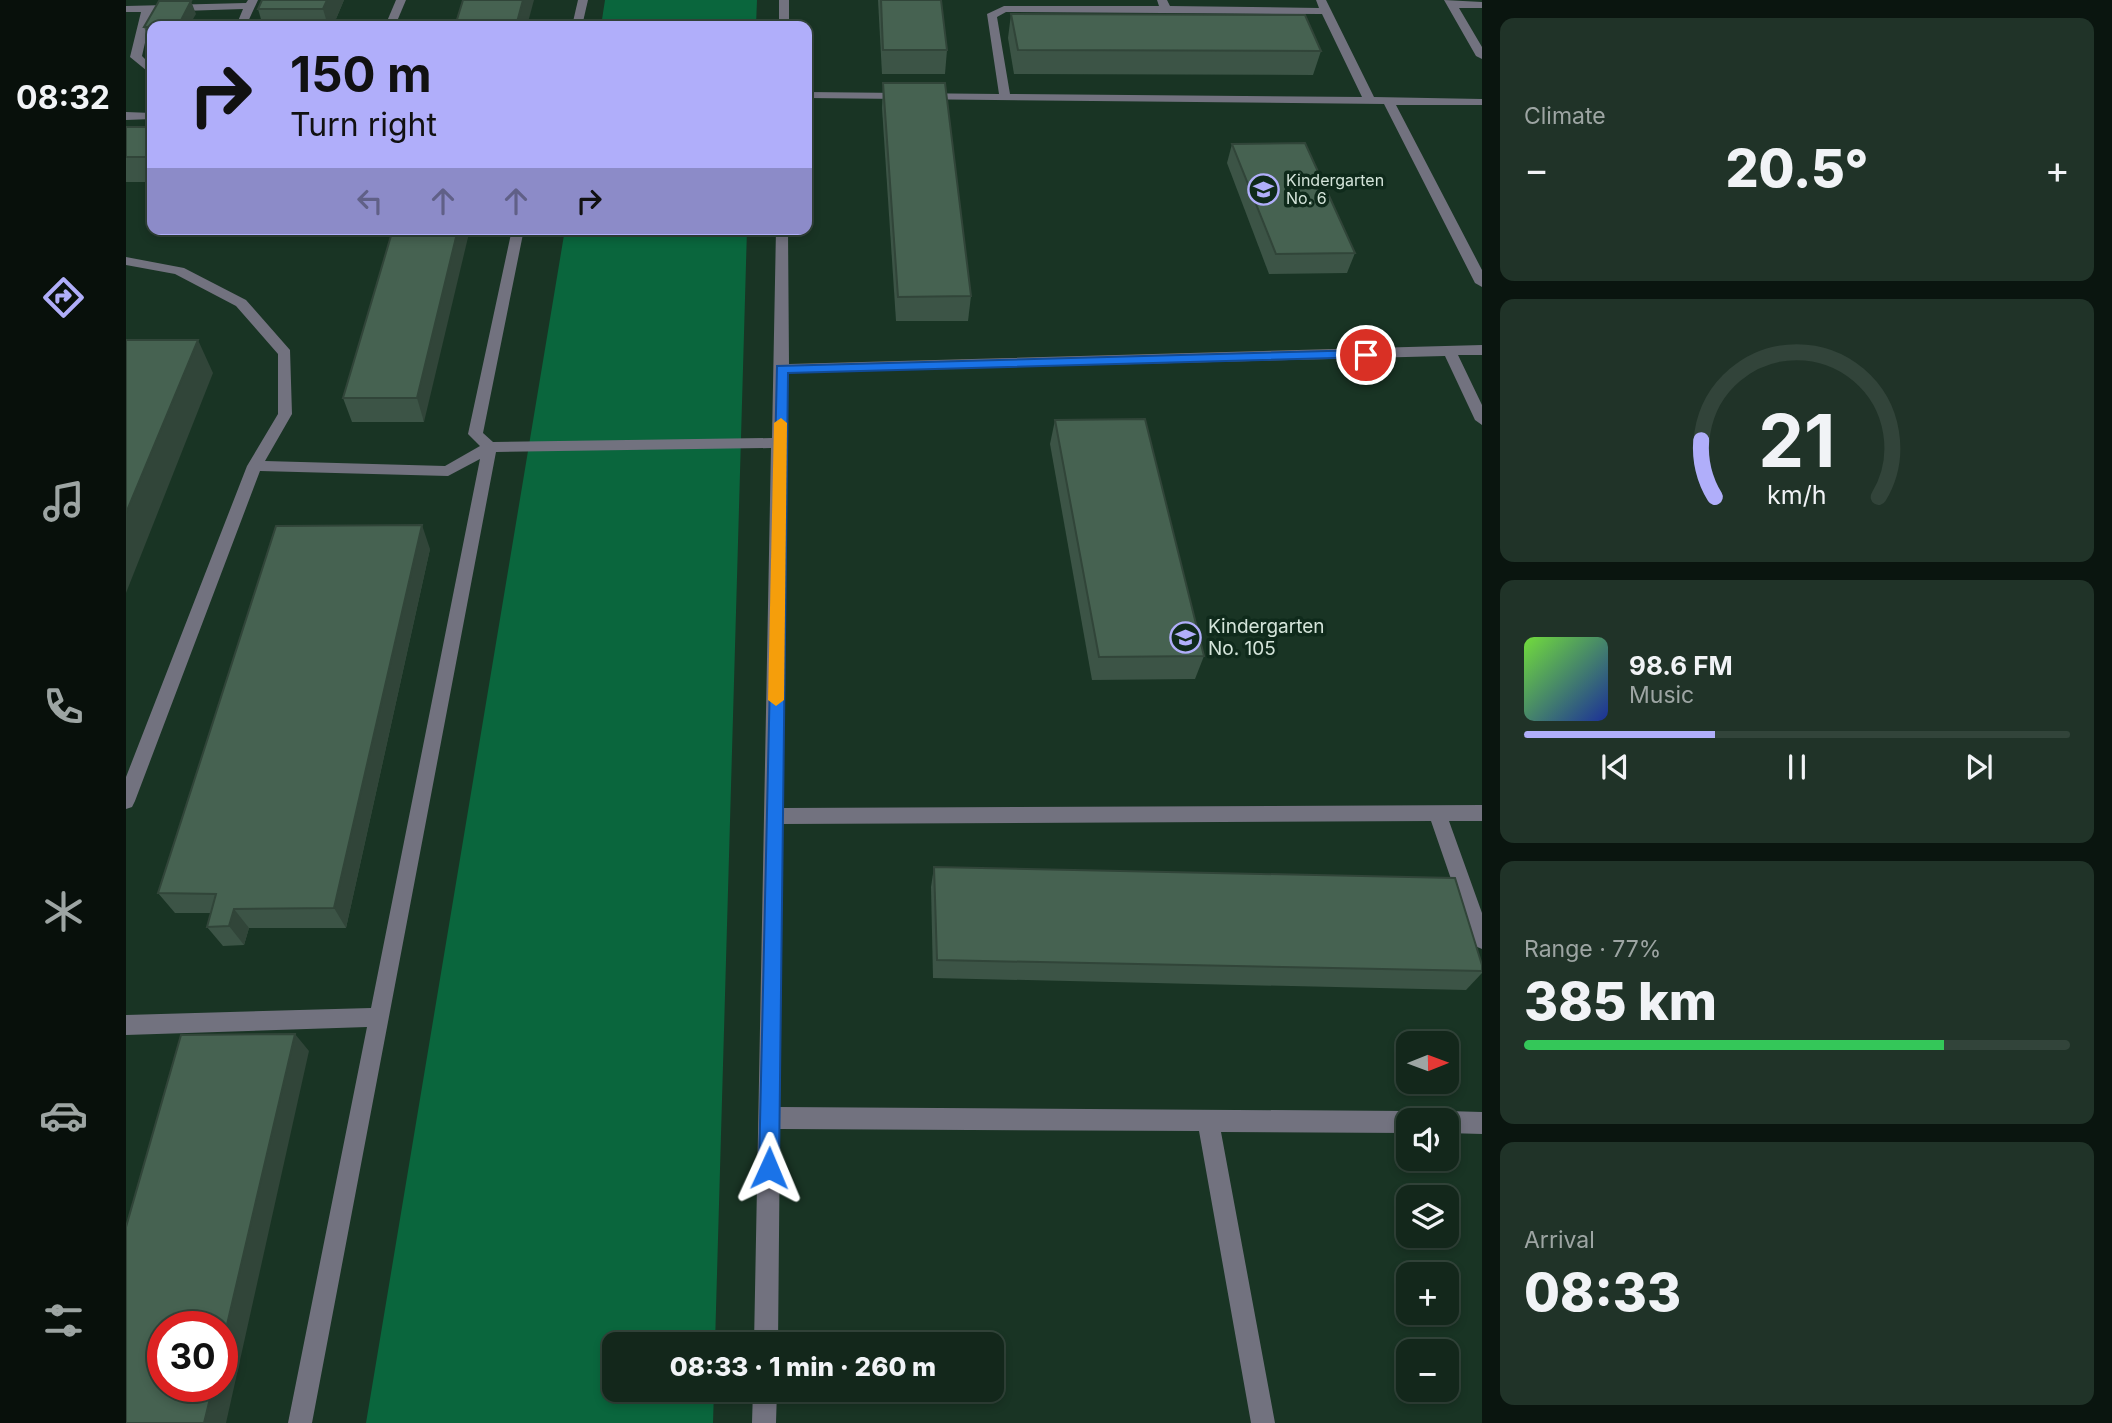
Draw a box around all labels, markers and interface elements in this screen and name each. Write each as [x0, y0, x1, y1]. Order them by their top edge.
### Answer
text: 150 m [290, 45, 432, 104]
icon: right [175, 49, 266, 140]
text: 08:32 [16, 78, 110, 117]
text: Climate [1524, 102, 1606, 130]
text: Turn right [290, 105, 437, 144]
text: 20.5° [1725, 137, 1869, 200]
text: − [1524, 146, 1549, 192]
text: + [2045, 146, 2070, 192]
place label: Kindergarten No. 6 [1286, 170, 1384, 208]
school or university icon: Kindergarten No. 6 [1246, 172, 1280, 206]
icon: left [351, 182, 389, 220]
icon: ahead [424, 182, 462, 220]
icon: ahead [497, 182, 535, 220]
icon: right [570, 182, 608, 220]
icon: directions [39, 273, 88, 322]
pin [1336, 325, 1396, 385]
icon: arrive [1347, 336, 1385, 374]
text: 21 [1758, 396, 1836, 485]
icon: music [39, 477, 88, 526]
text: km/h [1767, 479, 1827, 509]
place label: Kindergarten No. 105 [1208, 615, 1325, 660]
school or university icon: Kindergarten No. 105 [1168, 620, 1202, 654]
text: 98.6 FM [1629, 650, 1733, 681]
text: Music [1629, 681, 1694, 709]
icon: phone [39, 682, 88, 731]
icon: previous [1596, 748, 1634, 786]
icon: pause [1778, 748, 1816, 786]
icon: next [1960, 748, 1998, 786]
icon: climate [39, 887, 88, 936]
text: Range · 77% [1524, 935, 1661, 963]
text: 385 km [1524, 970, 1717, 1033]
north arrow [1396, 1031, 1460, 1094]
map controls [1396, 1031, 1459, 1402]
icon: car [39, 1091, 88, 1140]
button: sound [1396, 1108, 1459, 1171]
position arrow [732, 1131, 806, 1205]
button: layers [1396, 1185, 1459, 1248]
text: Arrival [1524, 1226, 1595, 1254]
text: 08:33 [1524, 1261, 1681, 1324]
button: + [1396, 1262, 1459, 1325]
icon: filters [39, 1296, 88, 1345]
speed limit sign: 30 [147, 1311, 238, 1402]
button: − [1396, 1339, 1459, 1402]
text: 08:33 · 1 min · 260 m [670, 1351, 936, 1382]

